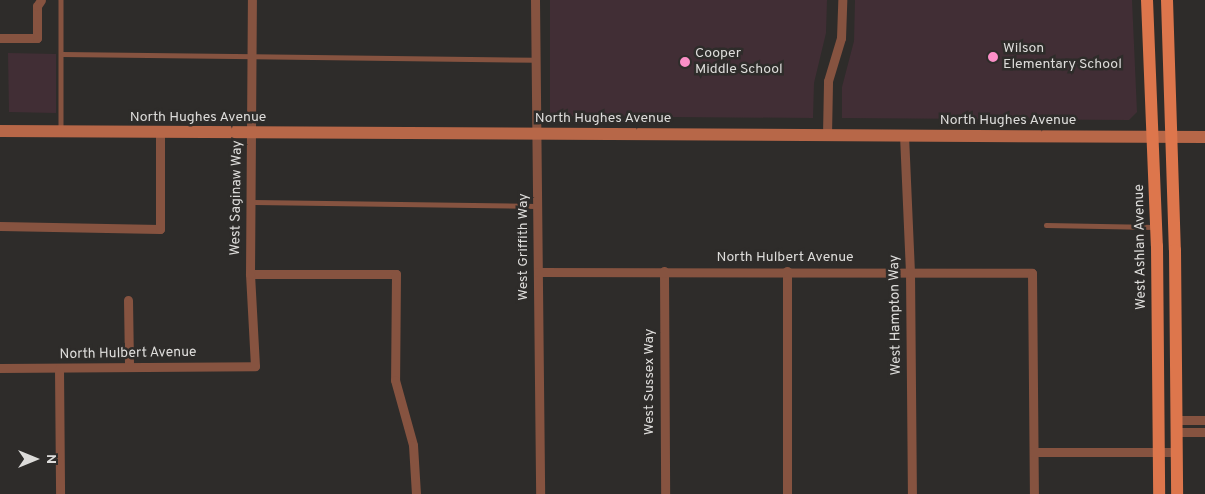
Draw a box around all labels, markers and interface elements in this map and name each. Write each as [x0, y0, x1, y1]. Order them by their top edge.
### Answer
place label: Wilson Elementary School [1003, 41, 1122, 74]
place label: Cooper Middle School [695, 46, 783, 78]
marker: Wilson Elementary School [987, 51, 999, 63]
marker: Cooper Middle School [679, 56, 691, 68]
street label: North Hughes Avenue [129, 110, 267, 126]
street label: North Hughes Avenue [534, 111, 672, 127]
street label: North Hughes Avenue [939, 113, 1077, 129]
street label: West Saginaw Way [228, 140, 246, 256]
street label: West Ashlan Avenue [1131, 183, 1151, 311]
street label: West Griffith Way [516, 193, 532, 301]
street label: North Hulbert Avenue [716, 250, 854, 266]
street label: West Hampton Way [887, 254, 905, 376]
street label: West Sussex Way [642, 329, 658, 435]
street label: North Hulbert Avenue [59, 344, 197, 364]
north arrow [10, 434, 60, 484]
text: N [42, 454, 59, 464]

